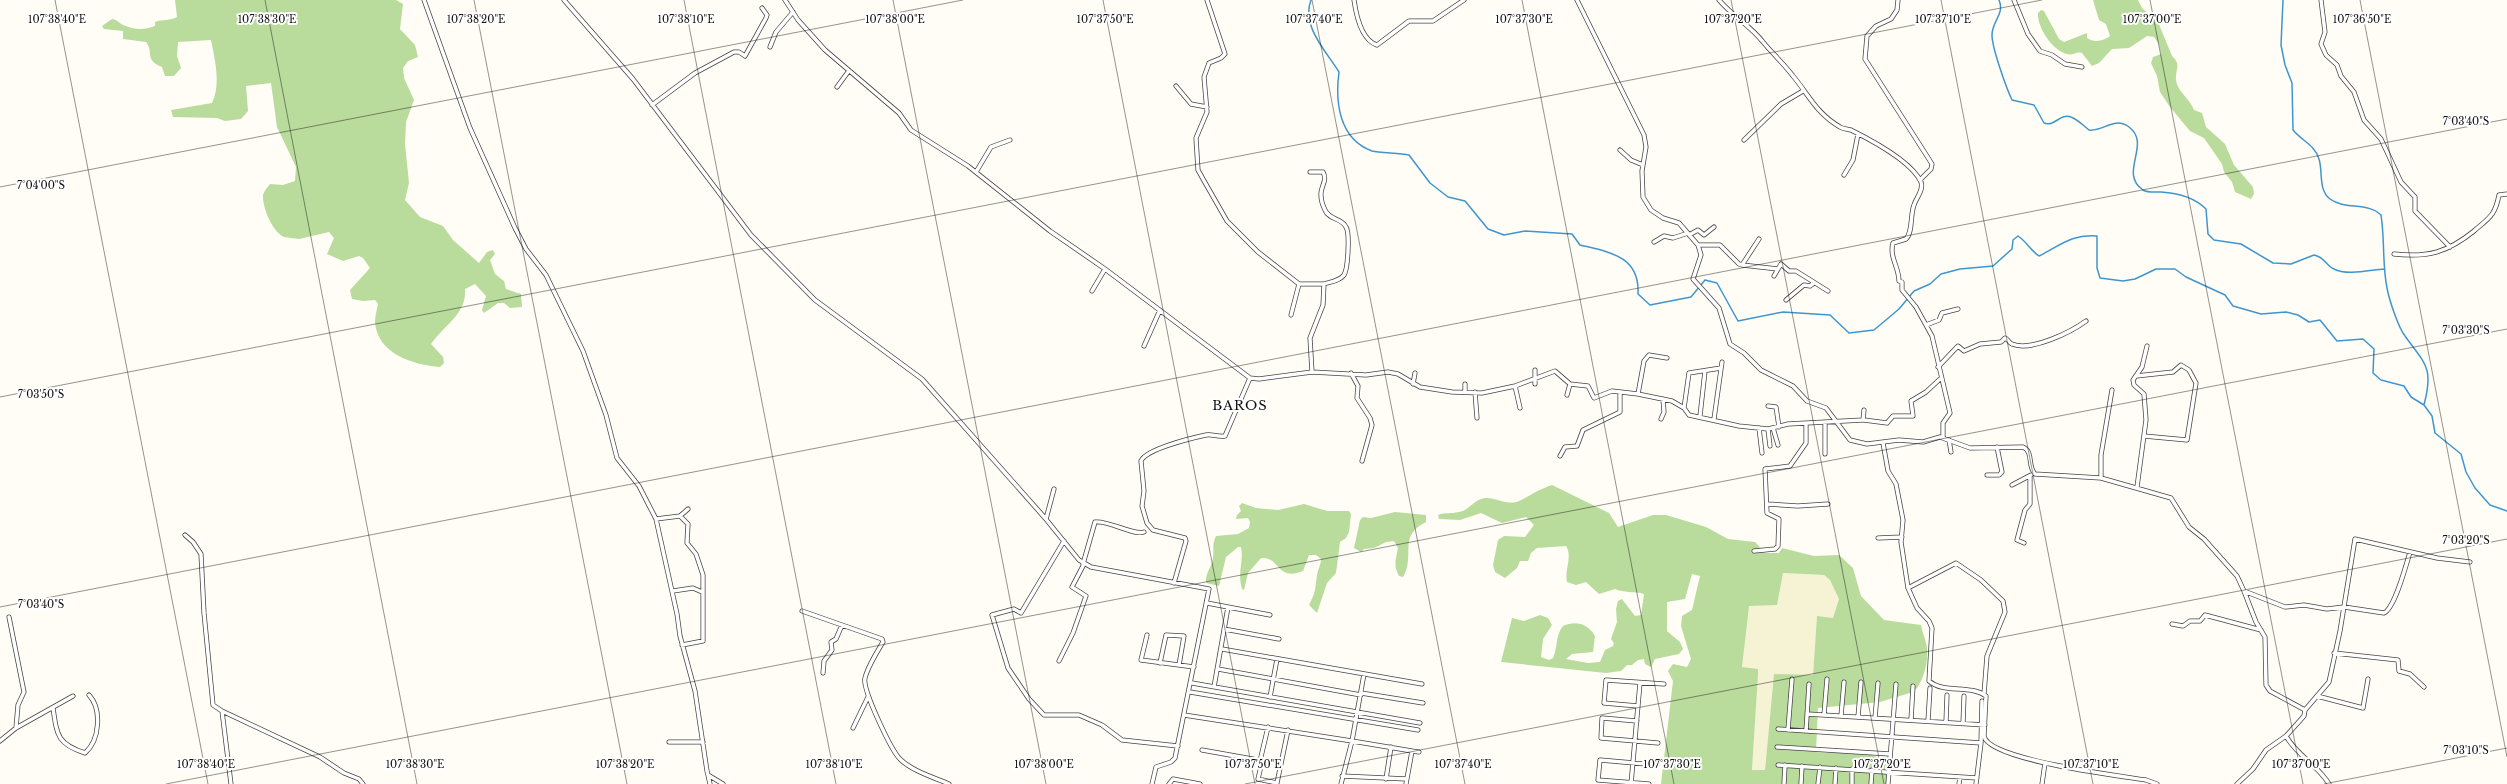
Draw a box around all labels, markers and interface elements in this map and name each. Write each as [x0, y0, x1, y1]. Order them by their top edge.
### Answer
text: 107°38'40"E [28, 13, 86, 26]
text: 107°38'30"E [238, 13, 296, 26]
text: 107°38'20"E [447, 13, 505, 26]
text: 107°38'10"E [658, 13, 714, 26]
text: 107°38'00"E [865, 13, 925, 26]
text: 107°37'50"E [1077, 13, 1133, 26]
text: 107°37'40"E [1286, 13, 1342, 26]
text: 107°37'30"E [1495, 13, 1553, 26]
text: 107°37'20"E [1704, 13, 1762, 26]
text: 107°37'10"E [1915, 13, 1971, 26]
text: 107°37'00"E [2123, 13, 2181, 26]
text: 107°36'50"E [2333, 13, 2391, 26]
text: 7°03'40"S [2443, 115, 2489, 128]
text: 7°04'00"S [17, 179, 65, 192]
text: 7°03'30"S [2442, 324, 2490, 337]
text: 7°03'50"S [18, 388, 64, 401]
district label: BAROS [1212, 397, 1268, 414]
text: 7°03'20"S [2442, 534, 2490, 547]
text: 7°03'40"S [18, 598, 64, 611]
text: 7°03'10"S [2443, 744, 2489, 757]
text: 107°38'40"E [177, 758, 235, 771]
text: 107°38'30"E [386, 758, 444, 771]
text: 107°38'20"E [596, 758, 654, 771]
text: 107°38'10"E [806, 758, 862, 771]
text: 107°38'00"E [1014, 758, 1074, 771]
text: 107°37'50"E [1225, 758, 1281, 771]
text: 107°37'40"E [1435, 758, 1491, 771]
text: 107°37'30"E [1643, 758, 1701, 771]
text: 107°37'20"E [1853, 758, 1911, 771]
text: 107°37'10"E [2063, 758, 2119, 771]
text: 107°37'00"E [2272, 758, 2330, 771]

